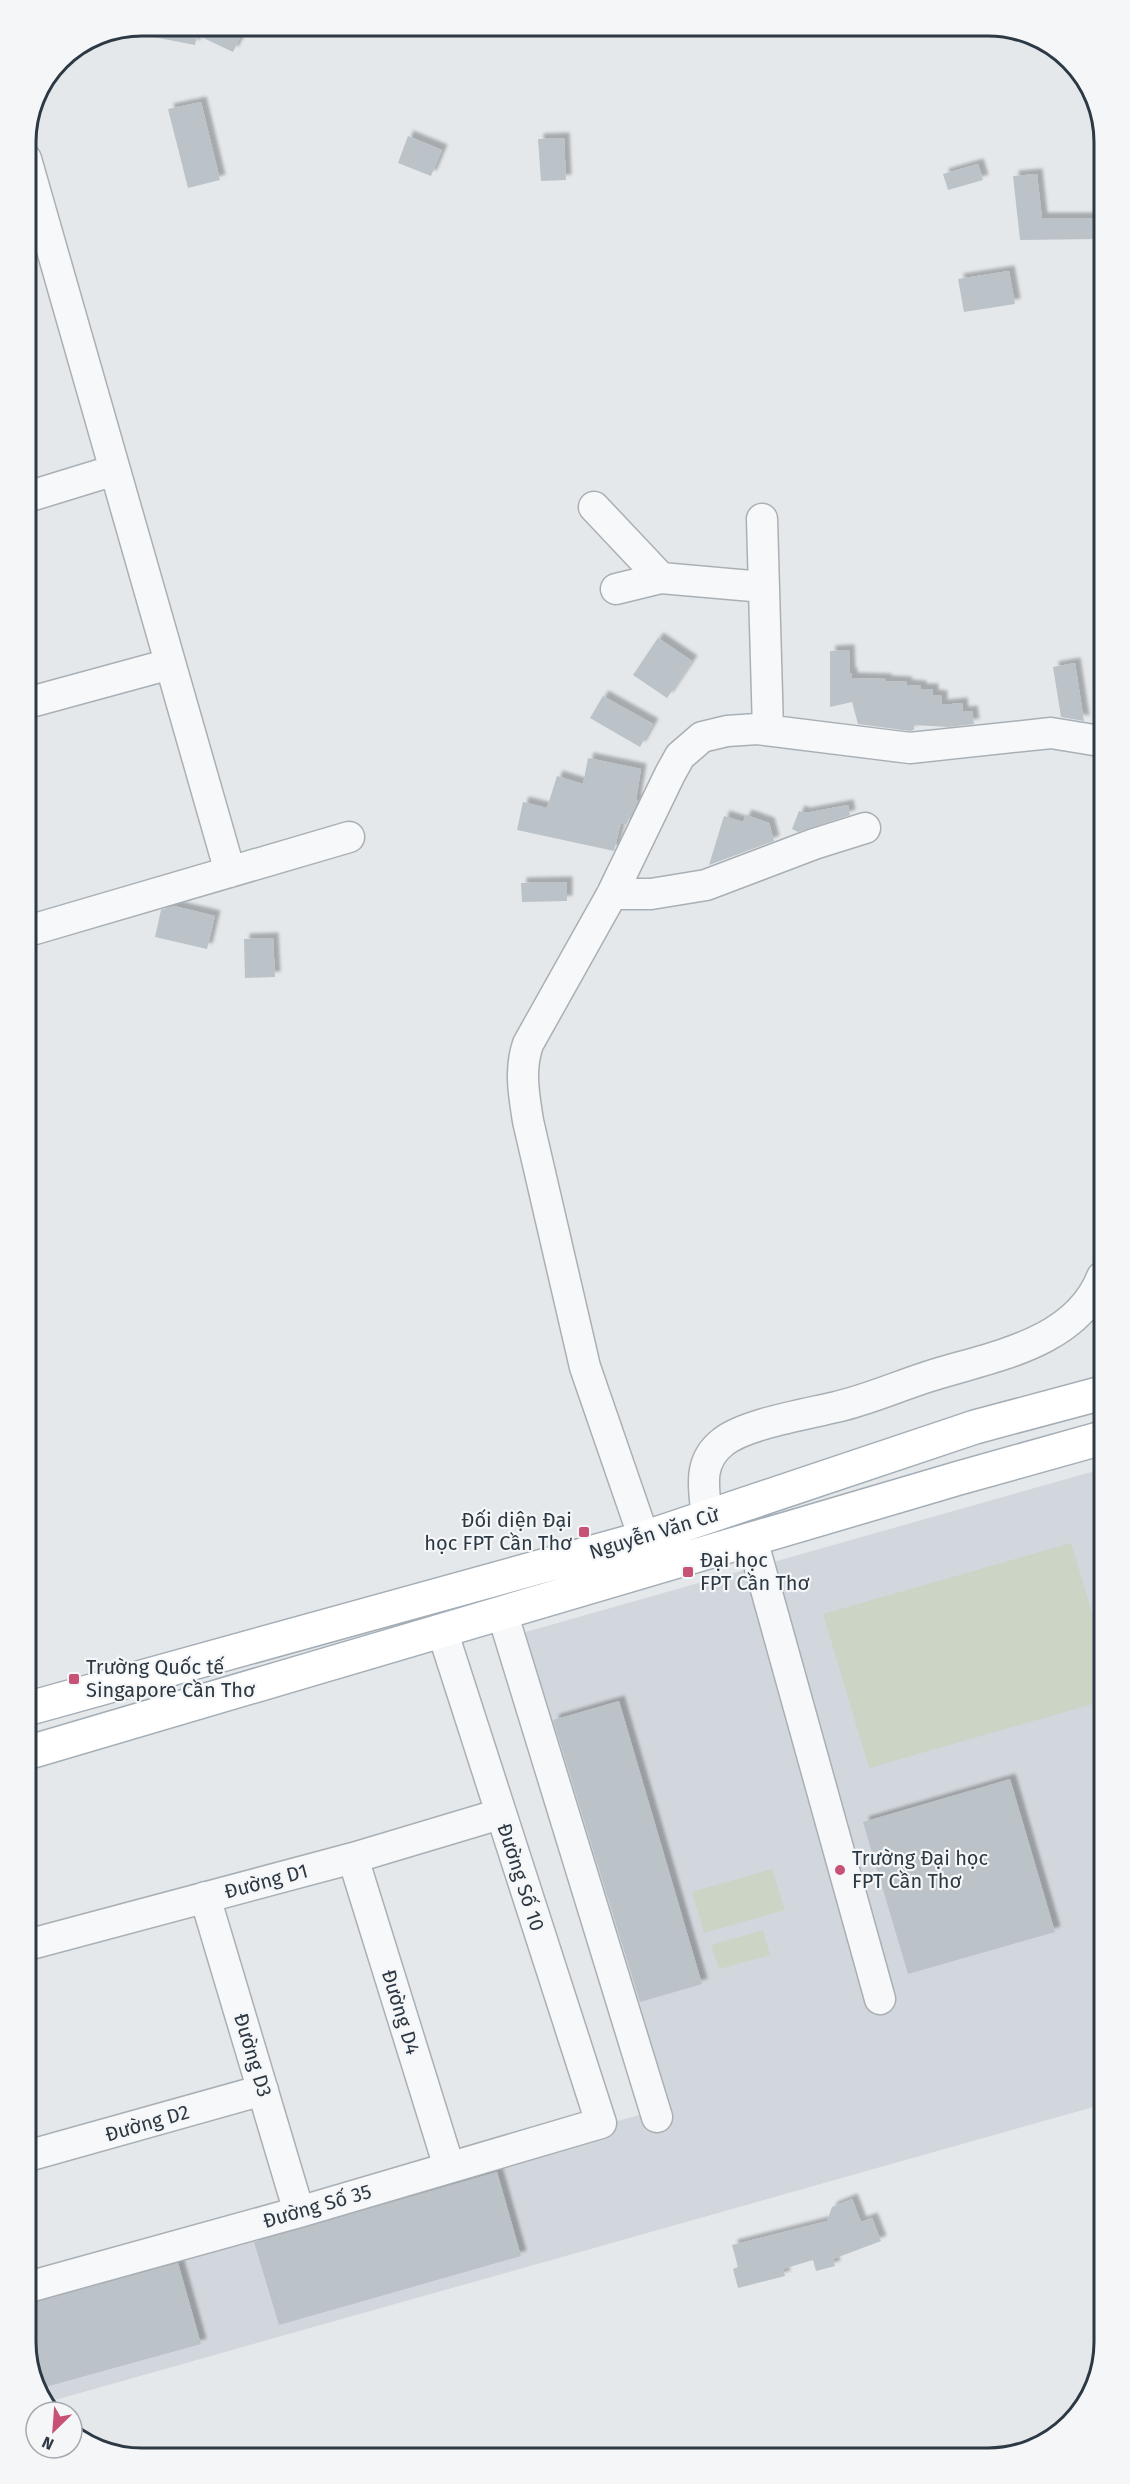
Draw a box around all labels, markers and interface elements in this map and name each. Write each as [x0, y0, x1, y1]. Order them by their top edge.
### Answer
street label: Nguyễn Văn Cừ [586, 1502, 723, 1564]
place label: Đối diện Đại học FPT Cần Thơ [424, 1508, 572, 1555]
marker: Đối diện Đại học FPT Cần Thơ [577, 1525, 591, 1539]
place label: Đại học FPT Cần Thơ [700, 1548, 810, 1595]
marker: Đại học FPT Cần Thơ [681, 1565, 695, 1579]
place label: Trường Quốc tế Singapore Cần Thơ [86, 1655, 255, 1702]
marker: Trường Quốc tế Singapore Cần Thơ [67, 1672, 81, 1686]
street label: Đường Số 10 [492, 1820, 550, 1934]
place label: Trường Đại học FPT Cần Thơ [852, 1846, 988, 1893]
street label: Đường D1 [222, 1858, 310, 1904]
marker: Trường Đại học FPT Cần Thơ [833, 1863, 847, 1877]
street label: Đường D4 [377, 1967, 425, 2058]
street label: Đường D3 [229, 2010, 277, 2100]
street label: Đường D2 [102, 2100, 192, 2146]
street label: Đường Số 35 [260, 2179, 374, 2233]
north arrow [24, 2400, 84, 2460]
text: N [39, 2432, 57, 2454]

